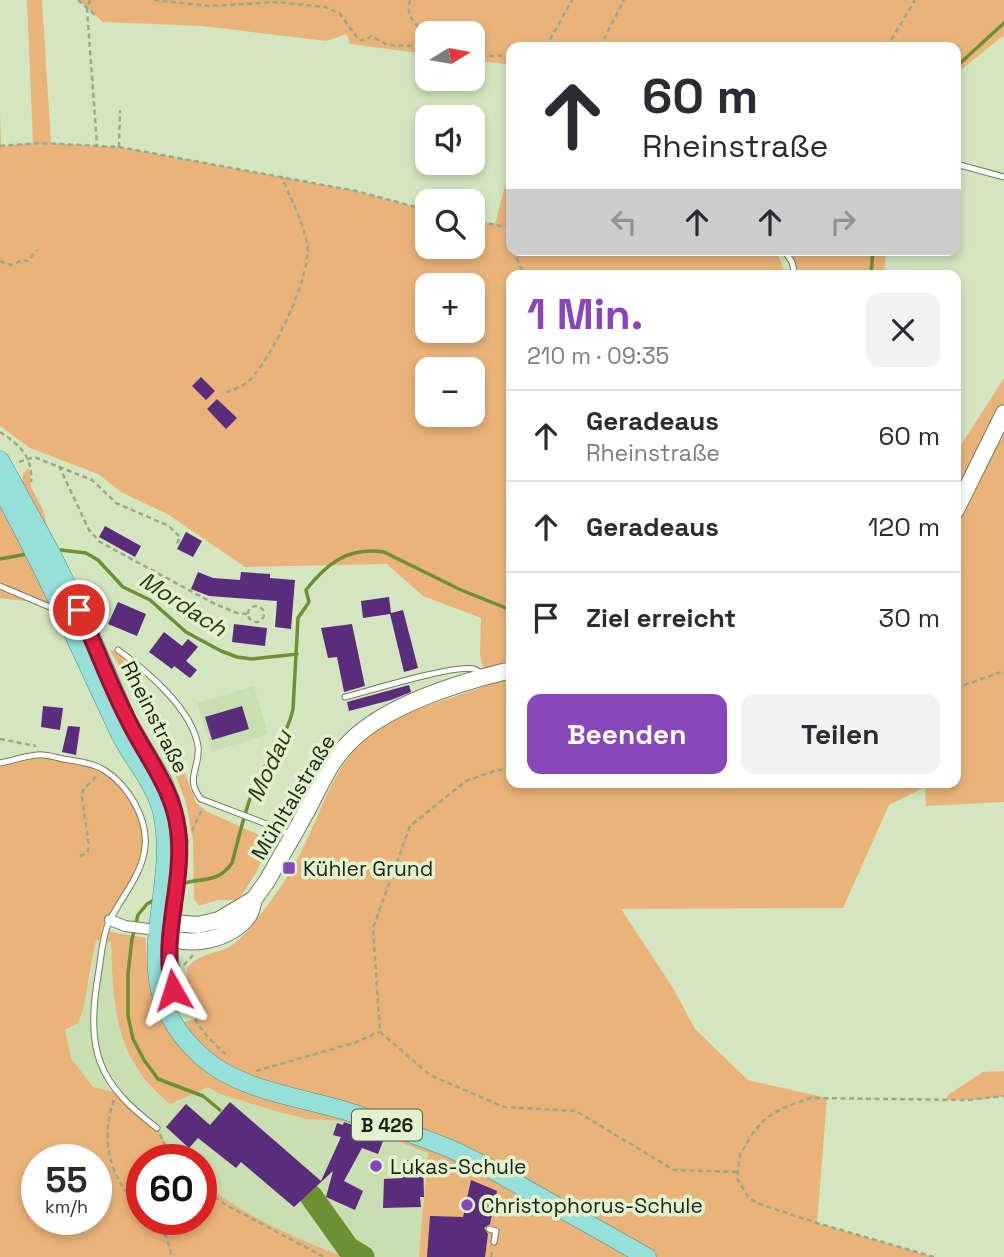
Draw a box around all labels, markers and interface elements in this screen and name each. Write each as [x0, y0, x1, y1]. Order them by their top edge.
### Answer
north arrow [415, 21, 485, 91]
map controls [415, 21, 485, 427]
text: 60 m [642, 65, 758, 127]
icon: ahead [527, 70, 618, 161]
button: sound [415, 105, 485, 175]
text: Rheinstraße [642, 126, 828, 166]
button: search [415, 189, 485, 259]
icon: left [605, 203, 643, 241]
icon: ahead [678, 203, 716, 241]
icon: ahead [751, 203, 789, 241]
icon: right [824, 203, 862, 241]
button: + [415, 273, 485, 343]
text: 1 Min. [527, 288, 643, 341]
button: close [866, 293, 940, 367]
text: 210 m · 09:35 [527, 341, 669, 371]
button: − [415, 357, 485, 427]
text: Geradeaus [586, 404, 719, 438]
icon: ahead [527, 417, 565, 455]
text: 60 m [878, 419, 940, 453]
text: Rheinstraße [586, 438, 720, 468]
icon: ahead [527, 508, 565, 546]
text: Geradeaus [586, 510, 719, 544]
text: 120 m [868, 510, 940, 544]
water label: Mordach [134, 565, 233, 644]
pin [49, 580, 109, 640]
icon: arrive [60, 591, 98, 629]
icon: arrive [527, 599, 565, 637]
text: Ziel erreicht [586, 601, 736, 635]
text: 30 m [879, 601, 940, 635]
street label: Rheinstraße [115, 656, 195, 778]
button: Beenden [527, 694, 727, 774]
button: Teilen [741, 694, 940, 774]
water label: Modau [239, 724, 299, 807]
street label: Mühltalstraße [245, 729, 341, 865]
place label: Kühler Grund [303, 855, 433, 882]
marker: Kühler Grund [281, 860, 297, 876]
position arrow [136, 953, 210, 1027]
road number: B 426 [352, 1110, 422, 1140]
speed limit sign: 60 [126, 1144, 217, 1235]
place label: Lukas-Schule [390, 1153, 526, 1180]
text: 55 [45, 1158, 88, 1202]
marker: Lukas-Schule [368, 1158, 384, 1174]
place label: Christophorus-Schule [481, 1192, 703, 1219]
text: km/h [45, 1195, 88, 1218]
marker: Christophorus-Schule [459, 1197, 475, 1213]

